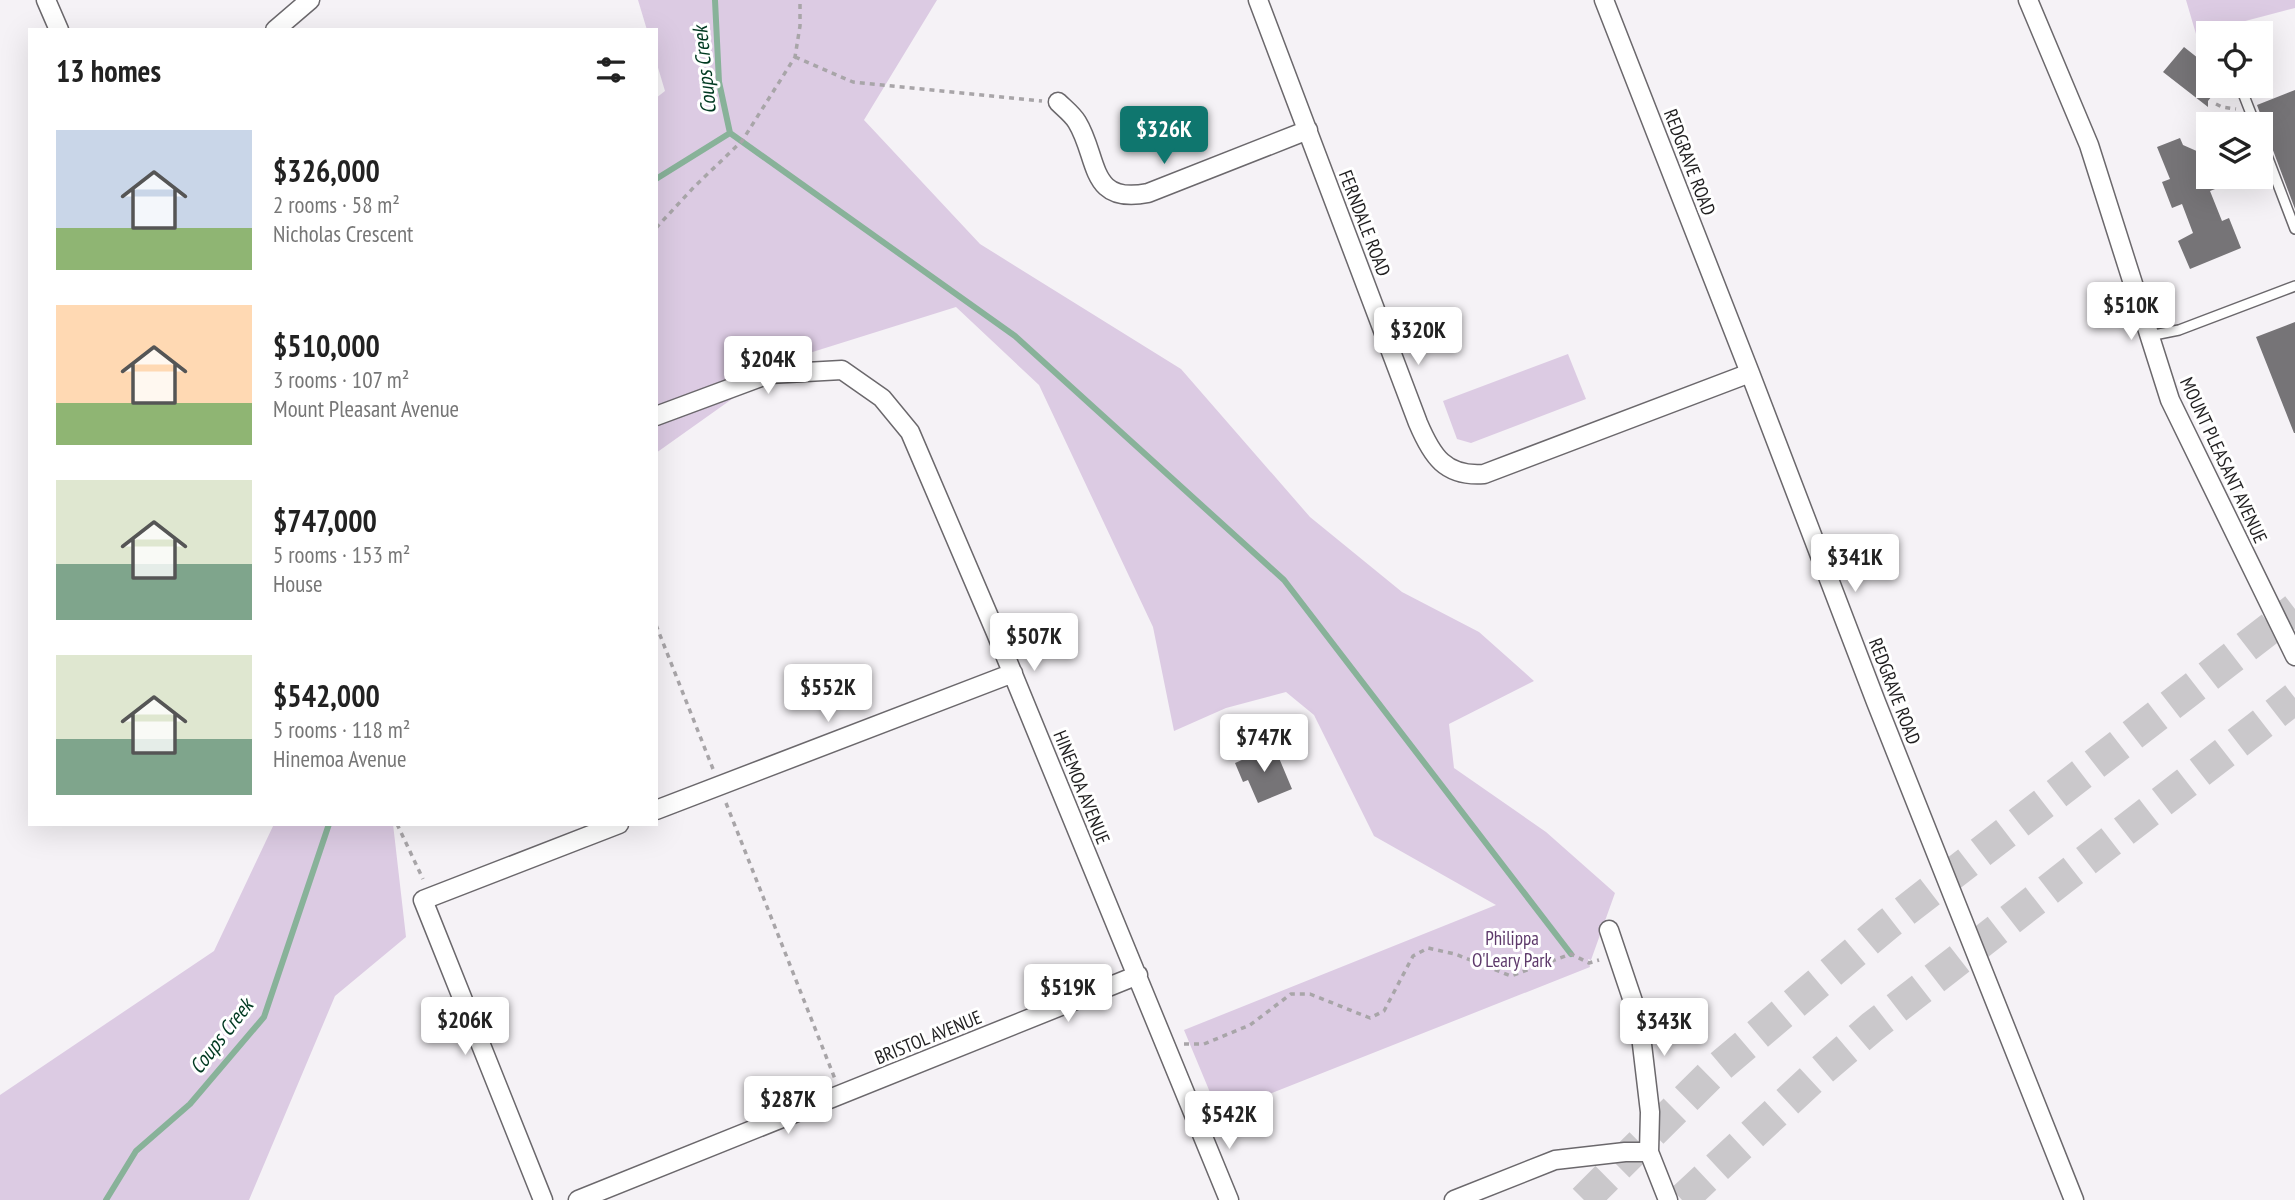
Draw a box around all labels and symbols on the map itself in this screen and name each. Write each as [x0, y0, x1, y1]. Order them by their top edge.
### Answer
water label: Coups Creek [686, 22, 722, 115]
street label: REDGRAVE ROAD [1659, 105, 1721, 219]
pin: $326K [1115, 106, 1213, 166]
street label: FERNDALE ROAD [1334, 167, 1396, 279]
pin: $510K [2082, 282, 2180, 342]
pin: $320K [1369, 308, 1467, 367]
pin: $204K [719, 336, 817, 396]
street label: MOUNT PLEASANT AVENUE [2175, 373, 2273, 547]
pin: $341K [1806, 534, 1904, 594]
pin: $507K [985, 614, 1083, 673]
street label: REDGRAVE ROAD [1864, 634, 1926, 748]
pin: $552K [779, 664, 877, 724]
pin: $747K [1215, 714, 1313, 774]
street label: HINEMOA AVENUE [1048, 727, 1116, 847]
park label: Philippa O'Leary Park [1472, 926, 1553, 972]
pin: $519K [1019, 964, 1117, 1024]
water label: Coups Creek [183, 991, 261, 1079]
pin: $206K [416, 998, 514, 1057]
pin: $343K [1615, 998, 1713, 1058]
street label: BRISTOL AVENUE [871, 1005, 985, 1069]
pin: $287K [739, 1076, 837, 1136]
pin: $542K [1180, 1092, 1278, 1151]

